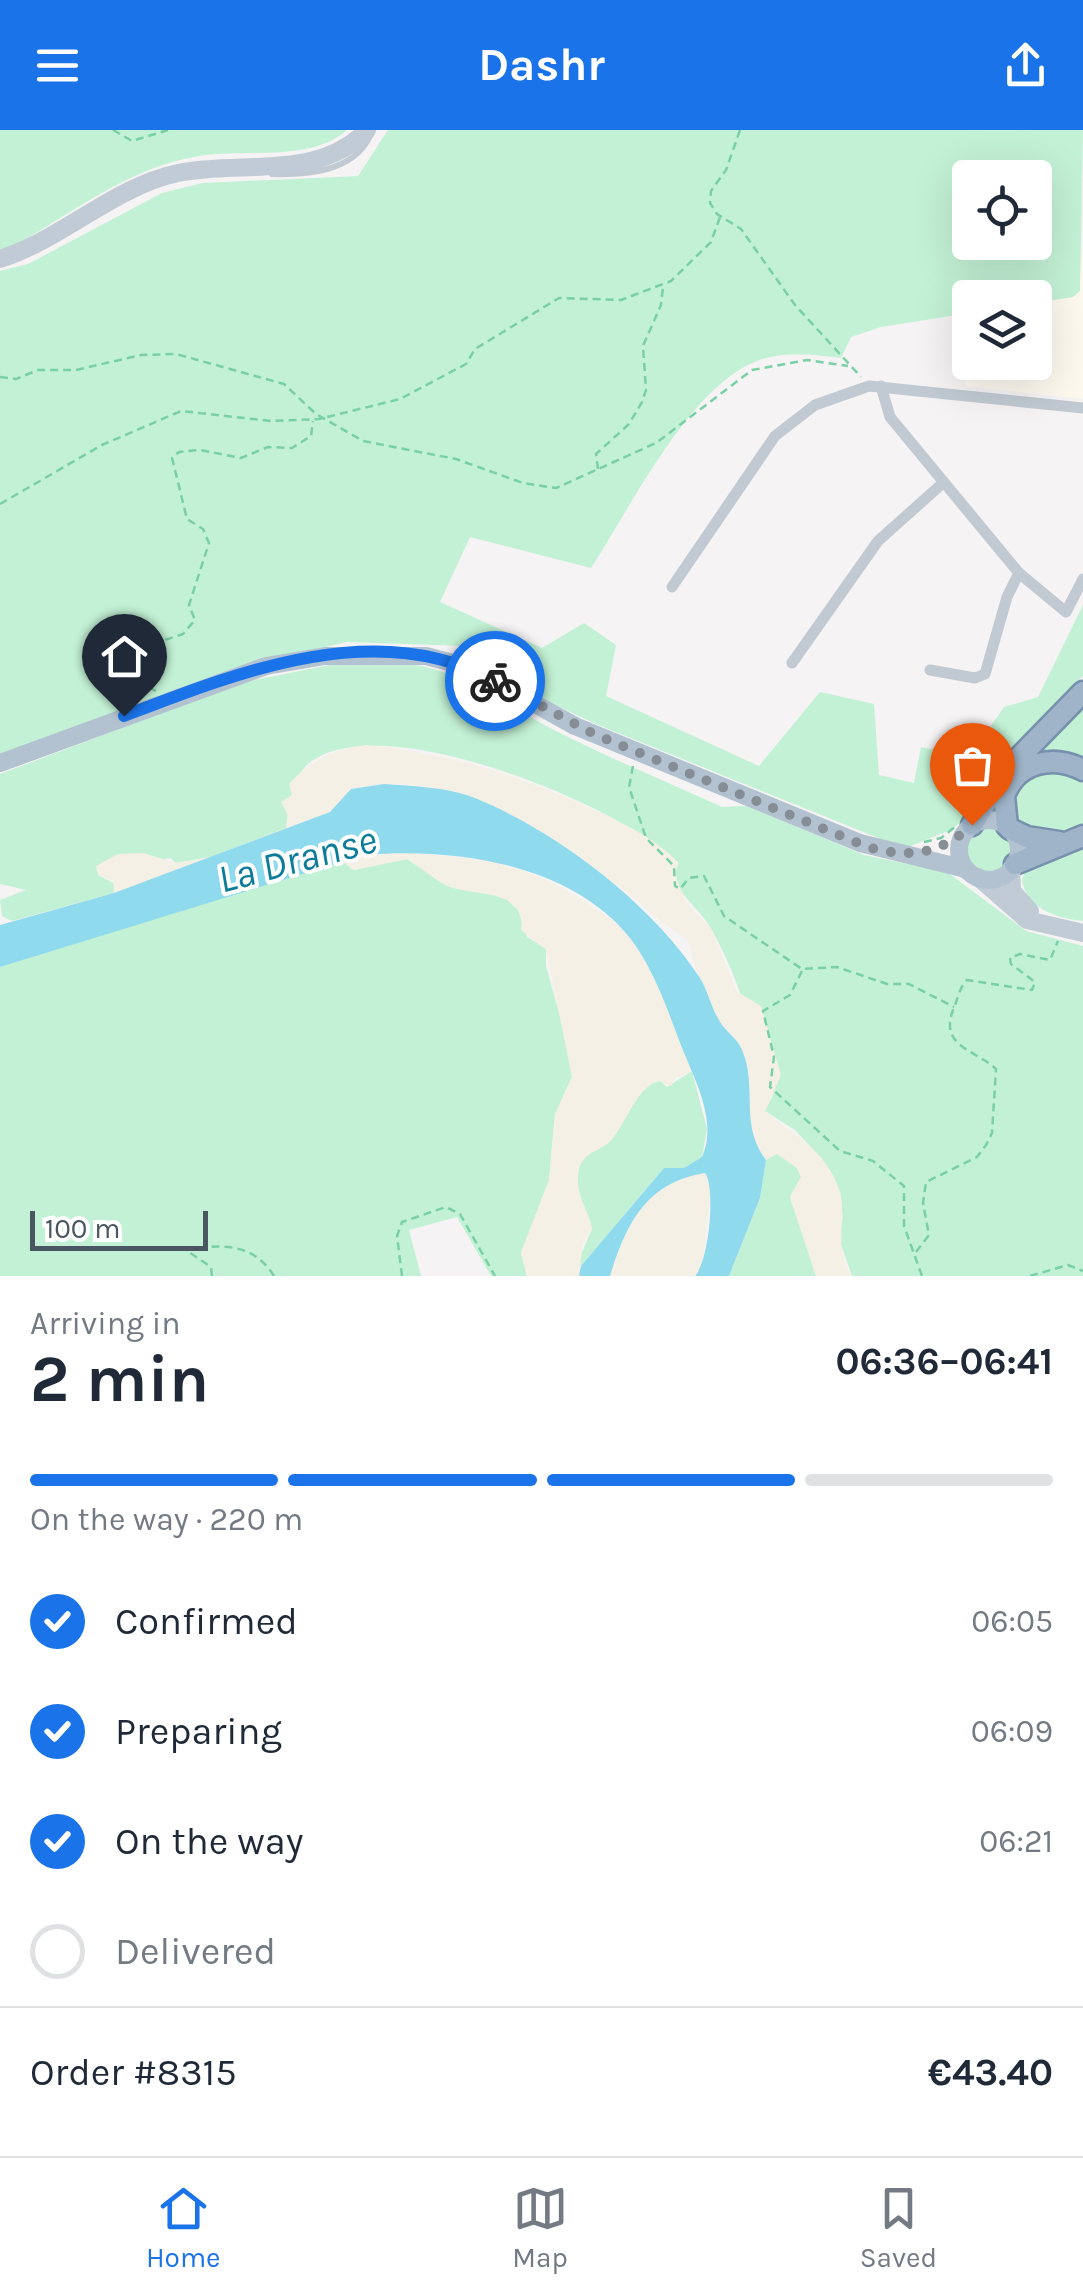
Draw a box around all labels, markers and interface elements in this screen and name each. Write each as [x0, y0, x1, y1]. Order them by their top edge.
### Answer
icon: menu [30, 38, 85, 93]
icon: share [998, 38, 1053, 93]
text: Dashr [478, 39, 605, 91]
map controls [952, 160, 1052, 380]
button: locate [952, 160, 1052, 260]
button: layers [952, 280, 1052, 380]
pin [82, 614, 167, 717]
icon: home [97, 629, 152, 684]
courier [445, 631, 545, 731]
icon: bike [468, 654, 523, 709]
pin [930, 723, 1015, 826]
icon: bag [945, 738, 1000, 793]
water label: La Dranse [212, 815, 382, 903]
scale bar [30, 1206, 208, 1250]
text: 100 m [45, 1212, 120, 1245]
text: Arriving in [30, 1305, 181, 1342]
text: 06:36–06:41 [836, 1339, 1053, 1384]
text: 2 min [30, 1341, 209, 1417]
text: On the way · 220 m [30, 1501, 303, 1538]
icon: check [30, 1594, 85, 1649]
text: Confirmed [115, 1599, 298, 1644]
text: 06:05 [971, 1603, 1053, 1640]
icon: check [30, 1704, 85, 1759]
text: Preparing [115, 1709, 282, 1754]
text: 06:09 [971, 1713, 1053, 1750]
icon: check [30, 1814, 85, 1869]
text: On the way [115, 1819, 303, 1864]
text: 06:21 [979, 1823, 1053, 1860]
text: Delivered [115, 1929, 276, 1974]
text: Order #8315 [30, 2050, 237, 2095]
text: €43.40 [928, 2050, 1053, 2095]
tab: Home [146, 2181, 221, 2274]
tab: Map [512, 2181, 568, 2274]
tab: Saved [860, 2181, 937, 2274]

